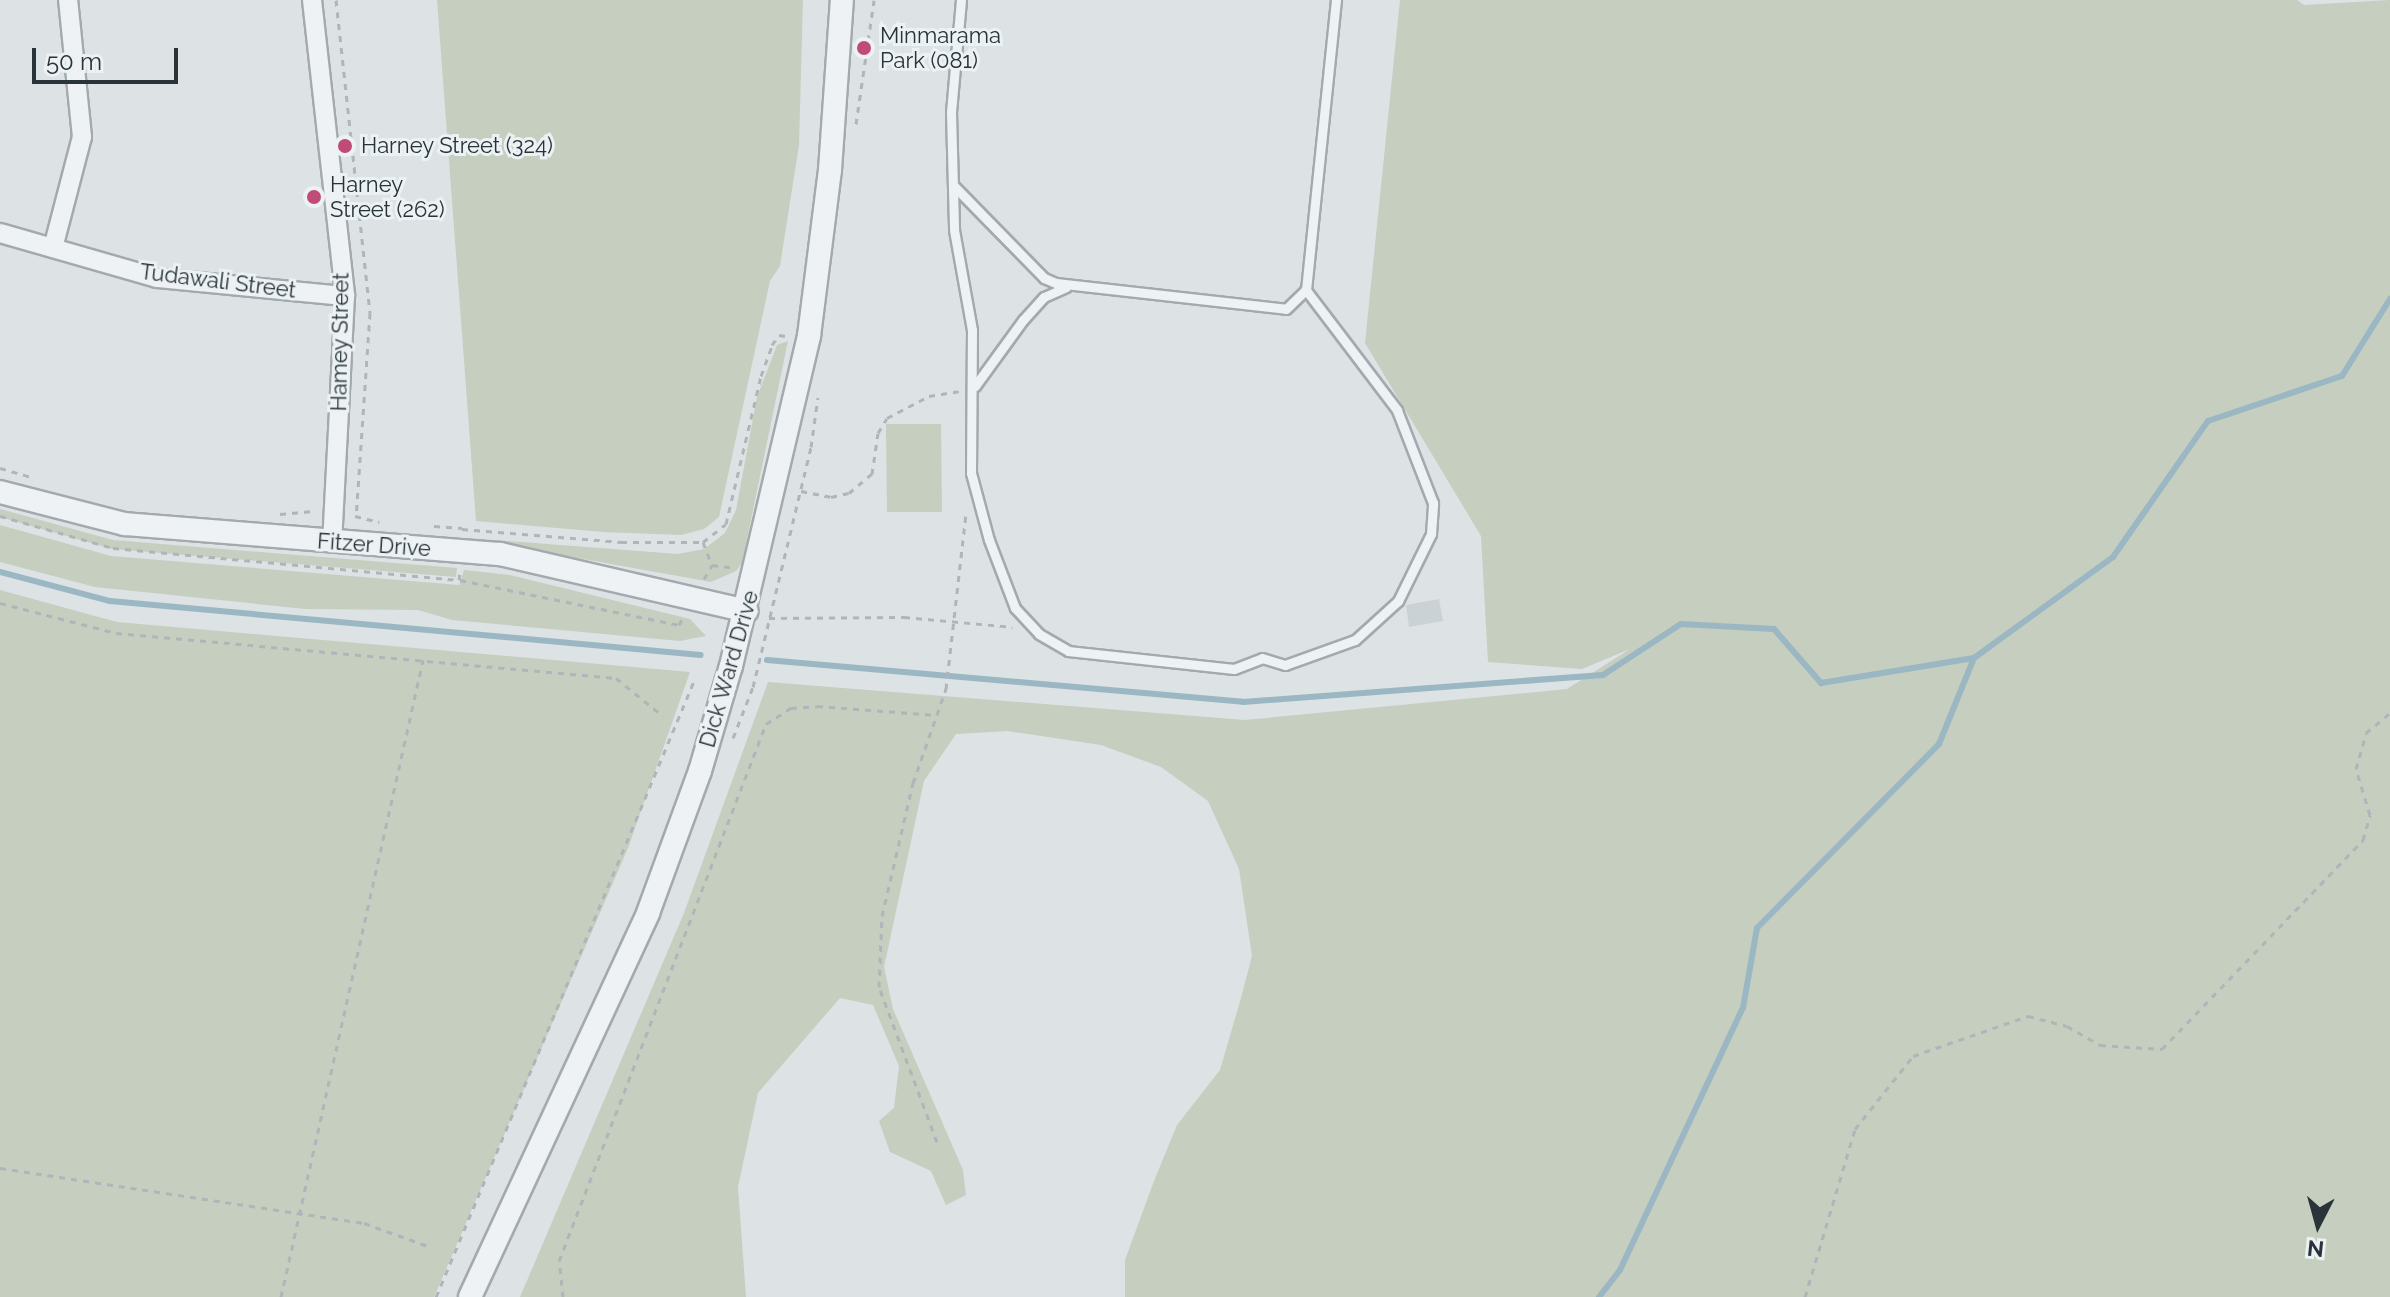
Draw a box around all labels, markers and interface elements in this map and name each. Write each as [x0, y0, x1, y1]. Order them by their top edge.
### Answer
place label: Minmarama Park (081) [880, 22, 1001, 74]
scale bar [36, 32, 182, 82]
marker: Minmarama Park (081) [855, 39, 873, 57]
text: 50 m [46, 47, 102, 76]
place label: Harney Street (324) [361, 133, 553, 159]
marker: Harney Street (324) [336, 137, 354, 155]
place label: Harney Street (262) [330, 171, 445, 222]
marker: Harney Street (262) [305, 188, 323, 206]
street label: Tudawali Street [139, 258, 297, 304]
street label: Hamey Street [326, 272, 354, 412]
street label: Fitzer Drive [316, 528, 432, 562]
street label: Dick Ward Drive [694, 587, 764, 751]
north arrow [2278, 1185, 2358, 1265]
text: N [2306, 1235, 2325, 1263]

